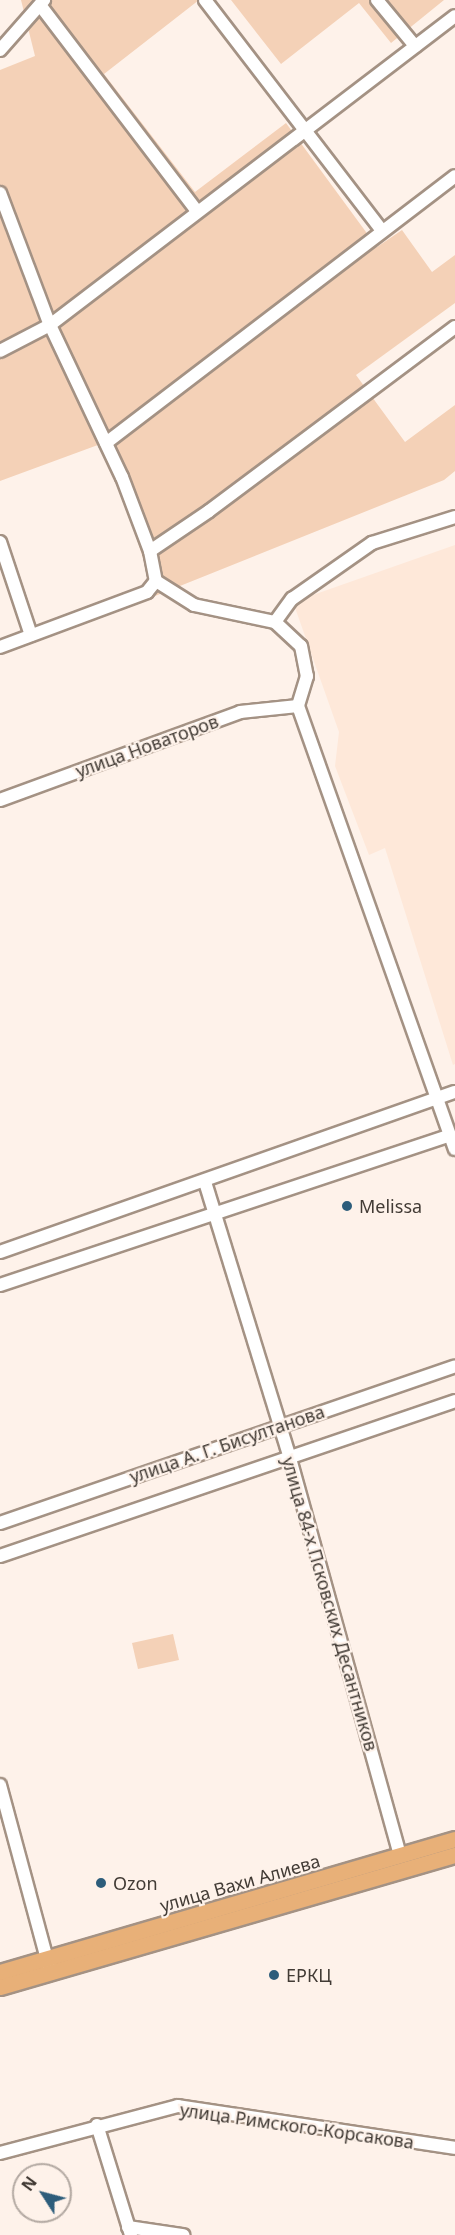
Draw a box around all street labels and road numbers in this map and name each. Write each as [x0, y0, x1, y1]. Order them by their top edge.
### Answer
street label: улица Новаторов [73, 710, 221, 782]
street label: улица А. Г. Бисултанова [127, 1400, 327, 1488]
street label: улица 84-х Псковских Десантников [278, 1454, 382, 1754]
street label: улица Вахи Алиева [158, 1850, 322, 1916]
street label: улица Римского-Корсакова [179, 2099, 415, 2153]

